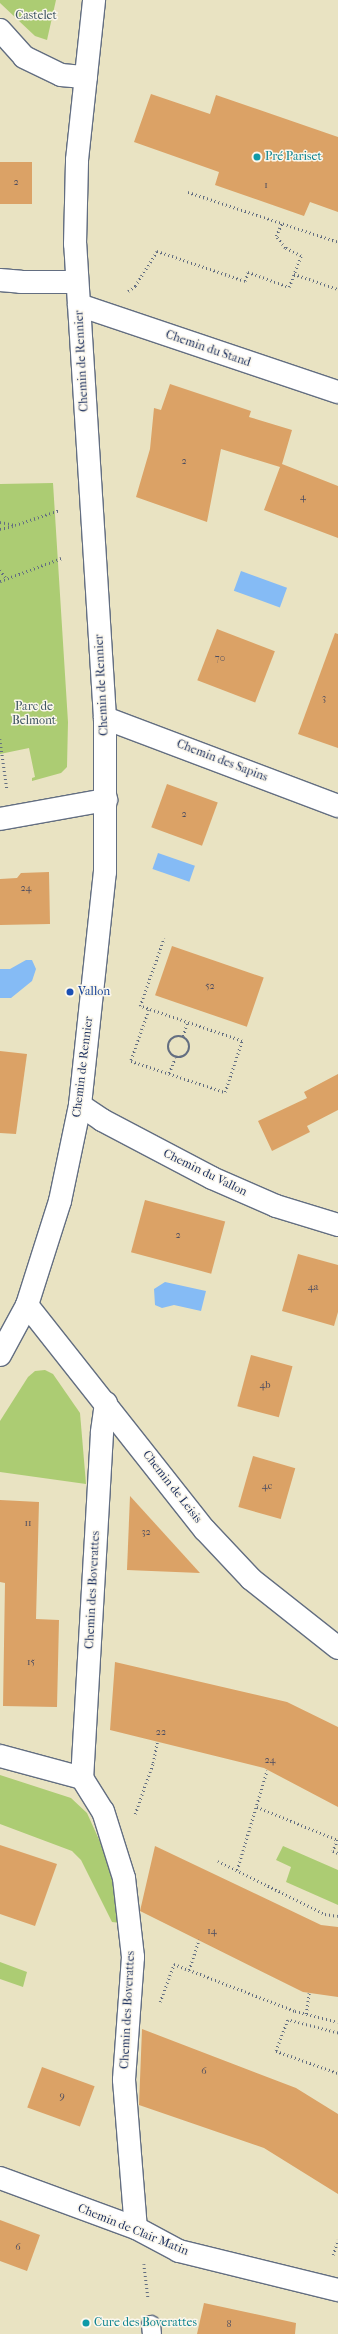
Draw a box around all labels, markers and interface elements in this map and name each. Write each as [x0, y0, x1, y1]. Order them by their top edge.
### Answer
park label: Castelet [15, 9, 57, 23]
place label: Pré Pariset [265, 150, 322, 164]
marker: Pré Pariset [252, 152, 262, 162]
house number: 2 [13, 177, 19, 189]
house number: 1 [264, 180, 268, 192]
street label: Chemin de Rennier [72, 310, 92, 412]
street label: Chemin du Stand [164, 328, 252, 370]
house number: 2 [181, 456, 187, 468]
house number: 4 [300, 492, 306, 504]
street label: Chemin de Rennier [92, 634, 112, 736]
house number: 70 [215, 653, 225, 665]
house number: 3 [322, 693, 326, 705]
park label: Parc de Belmont [12, 700, 56, 728]
street label: Chemin des Sapins [174, 737, 270, 785]
house number: 2 [181, 809, 187, 821]
house number: 24 [20, 883, 32, 895]
house number: 52 [205, 981, 215, 993]
place label: Vallon [78, 985, 110, 999]
marker: Vallon [65, 987, 75, 997]
street label: Chemin de Rennier [70, 1016, 96, 1118]
street label: Chemin du Vallon [161, 1146, 249, 1200]
house number: 2 [175, 1230, 181, 1242]
house number: 4a [308, 1282, 318, 1294]
house number: 4b [259, 1380, 271, 1392]
street label: Chemin de Leisis [139, 1448, 205, 1526]
house number: 4c [262, 1481, 272, 1493]
house number: 11 [24, 1518, 32, 1530]
house number: 32 [141, 1527, 151, 1539]
street label: Chemin des Boverattes [83, 1531, 103, 1649]
house number: 15 [27, 1657, 35, 1669]
house number: 22 [156, 1727, 166, 1739]
house number: 24 [264, 1755, 276, 1767]
house number: 14 [207, 1926, 217, 1938]
street label: Chemin des Boverattes [118, 1951, 138, 2069]
house number: 6 [201, 2066, 207, 2078]
house number: 9 [59, 2091, 65, 2103]
street label: Chemin de Clair Matin [75, 2201, 191, 2259]
house number: 6 [15, 2242, 21, 2254]
place label: Cure des Boverattes [94, 2316, 197, 2330]
marker: Cure des Boverattes [81, 2318, 91, 2328]
house number: 8 [226, 2319, 232, 2331]

